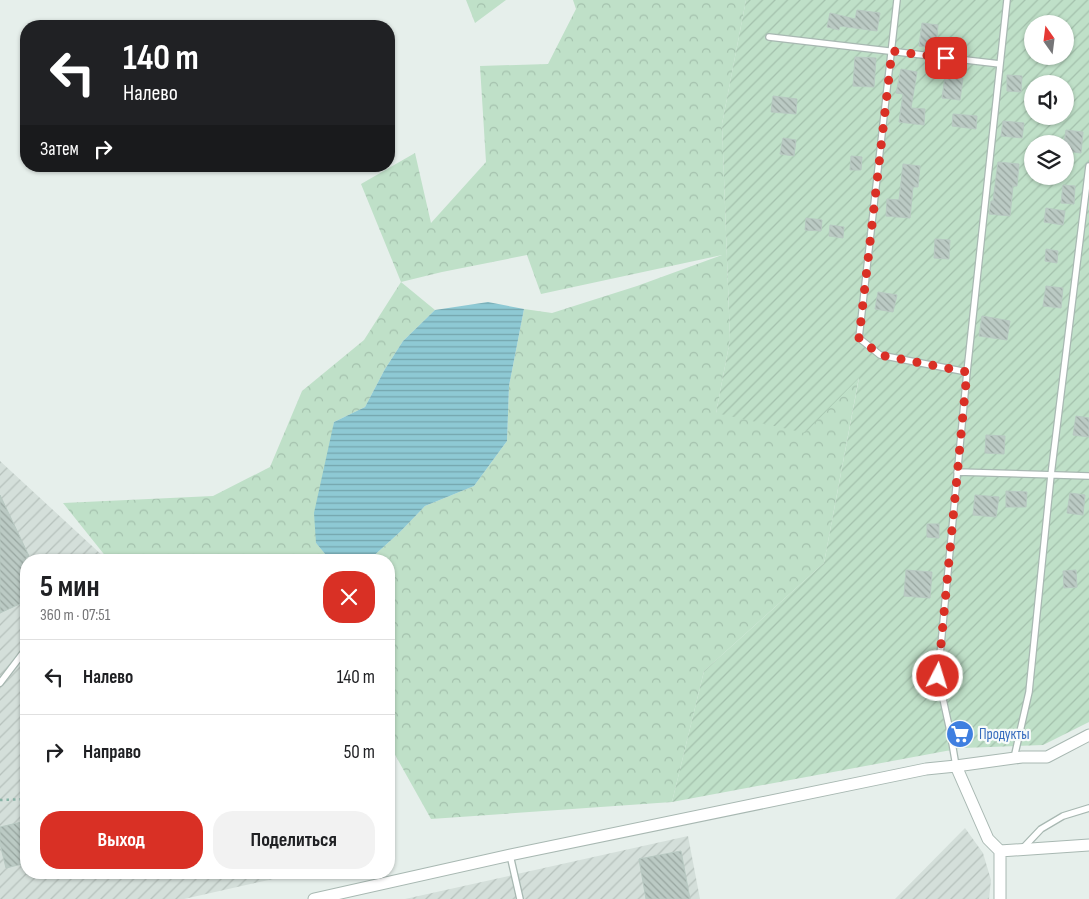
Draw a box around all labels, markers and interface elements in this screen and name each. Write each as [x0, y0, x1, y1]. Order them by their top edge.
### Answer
north arrow [1024, 15, 1074, 65]
map controls [1024, 15, 1074, 185]
text: 140 m [123, 37, 199, 80]
pin [925, 37, 967, 79]
icon: left [40, 40, 105, 105]
icon: arrive [932, 44, 960, 72]
button: sound [1024, 75, 1074, 125]
text: Налево [123, 80, 178, 107]
icon: right [89, 135, 117, 163]
button: layers [1024, 135, 1074, 185]
text: Затем [40, 138, 79, 161]
text: 5 мин [40, 569, 100, 605]
button: close [323, 571, 375, 623]
text: 360 m · 07:51 [40, 606, 110, 625]
position arrow [911, 649, 963, 701]
icon: left [40, 663, 68, 691]
text: Налево [83, 666, 133, 689]
text: 140 m [337, 666, 375, 689]
supermarket icon: Продукты [945, 719, 975, 749]
place label: Продукты [979, 725, 1030, 744]
icon: right [40, 738, 68, 766]
text: Направо [83, 741, 141, 764]
text: 50 m [344, 741, 375, 764]
button: Выход [40, 811, 203, 869]
button: Поделиться [213, 811, 375, 869]

